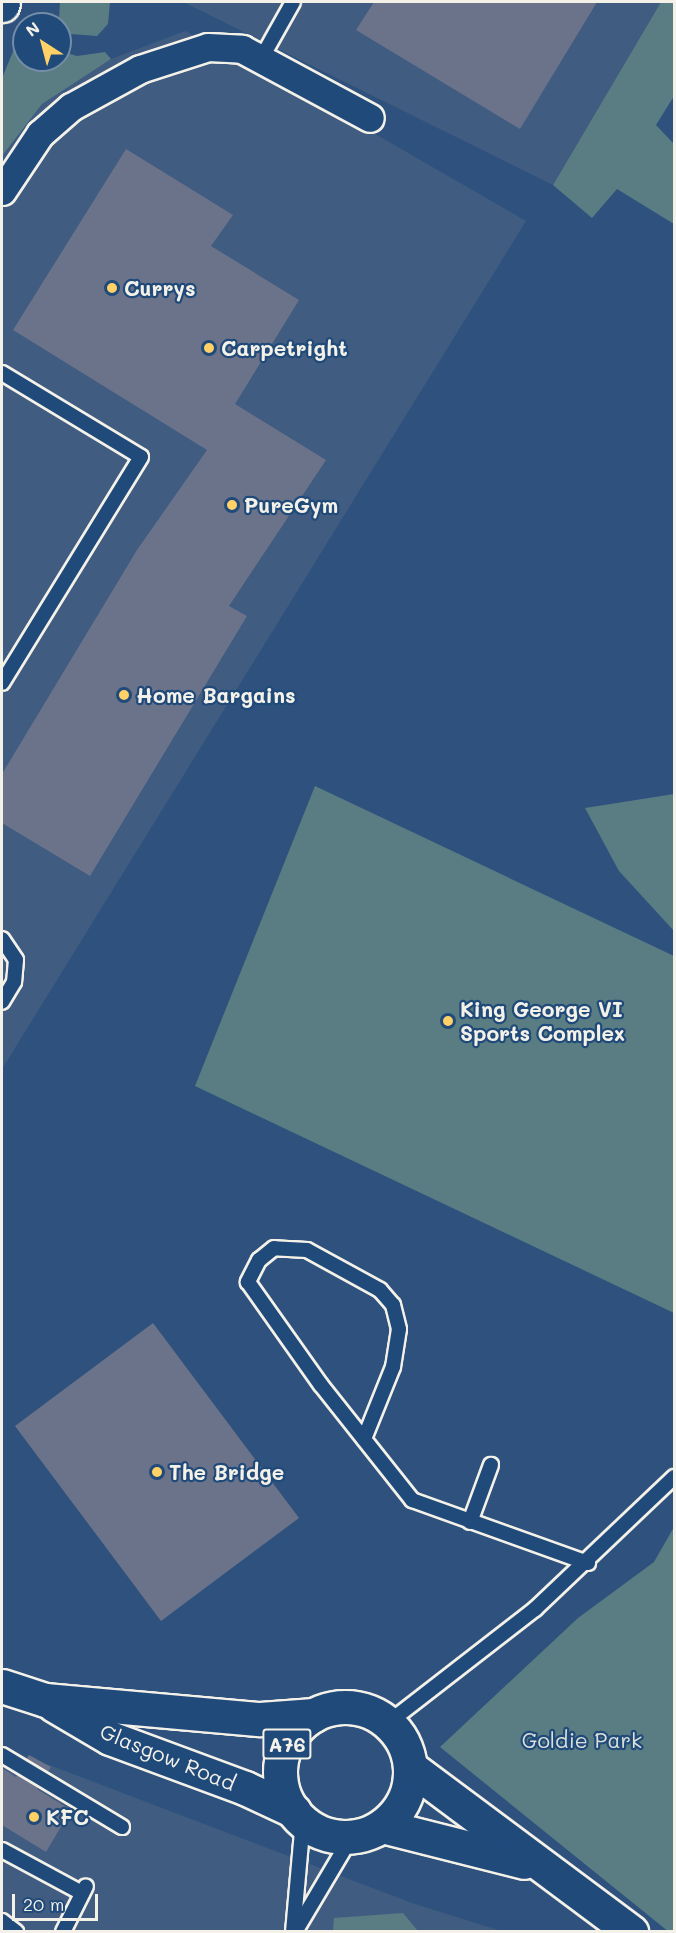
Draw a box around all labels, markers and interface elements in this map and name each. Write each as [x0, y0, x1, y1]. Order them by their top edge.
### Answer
north arrow [12, 12, 72, 72]
text: N [21, 17, 43, 41]
place label: Currys [124, 275, 195, 301]
marker: Currys [105, 281, 119, 295]
place label: Carpetright [221, 335, 348, 361]
marker: Carpetright [202, 341, 216, 355]
place label: PureGym [244, 492, 338, 518]
marker: PureGym [225, 498, 239, 512]
place label: Home Bargains [136, 682, 296, 708]
marker: Home Bargains [117, 688, 131, 702]
place label: King George VI Sports Complex [460, 996, 625, 1046]
marker: King George VI Sports Complex [441, 1014, 455, 1028]
place label: The Bridge [169, 1459, 284, 1485]
marker: The Bridge [150, 1465, 164, 1479]
street label: Glasgow Road [96, 1718, 240, 1796]
road number: A76 [262, 1727, 312, 1761]
park label: Goldie Park [522, 1727, 642, 1753]
place label: KFC [46, 1804, 89, 1830]
marker: KFC [27, 1810, 41, 1824]
scale bar [15, 1882, 100, 1920]
text: 20 m [23, 1892, 64, 1916]

